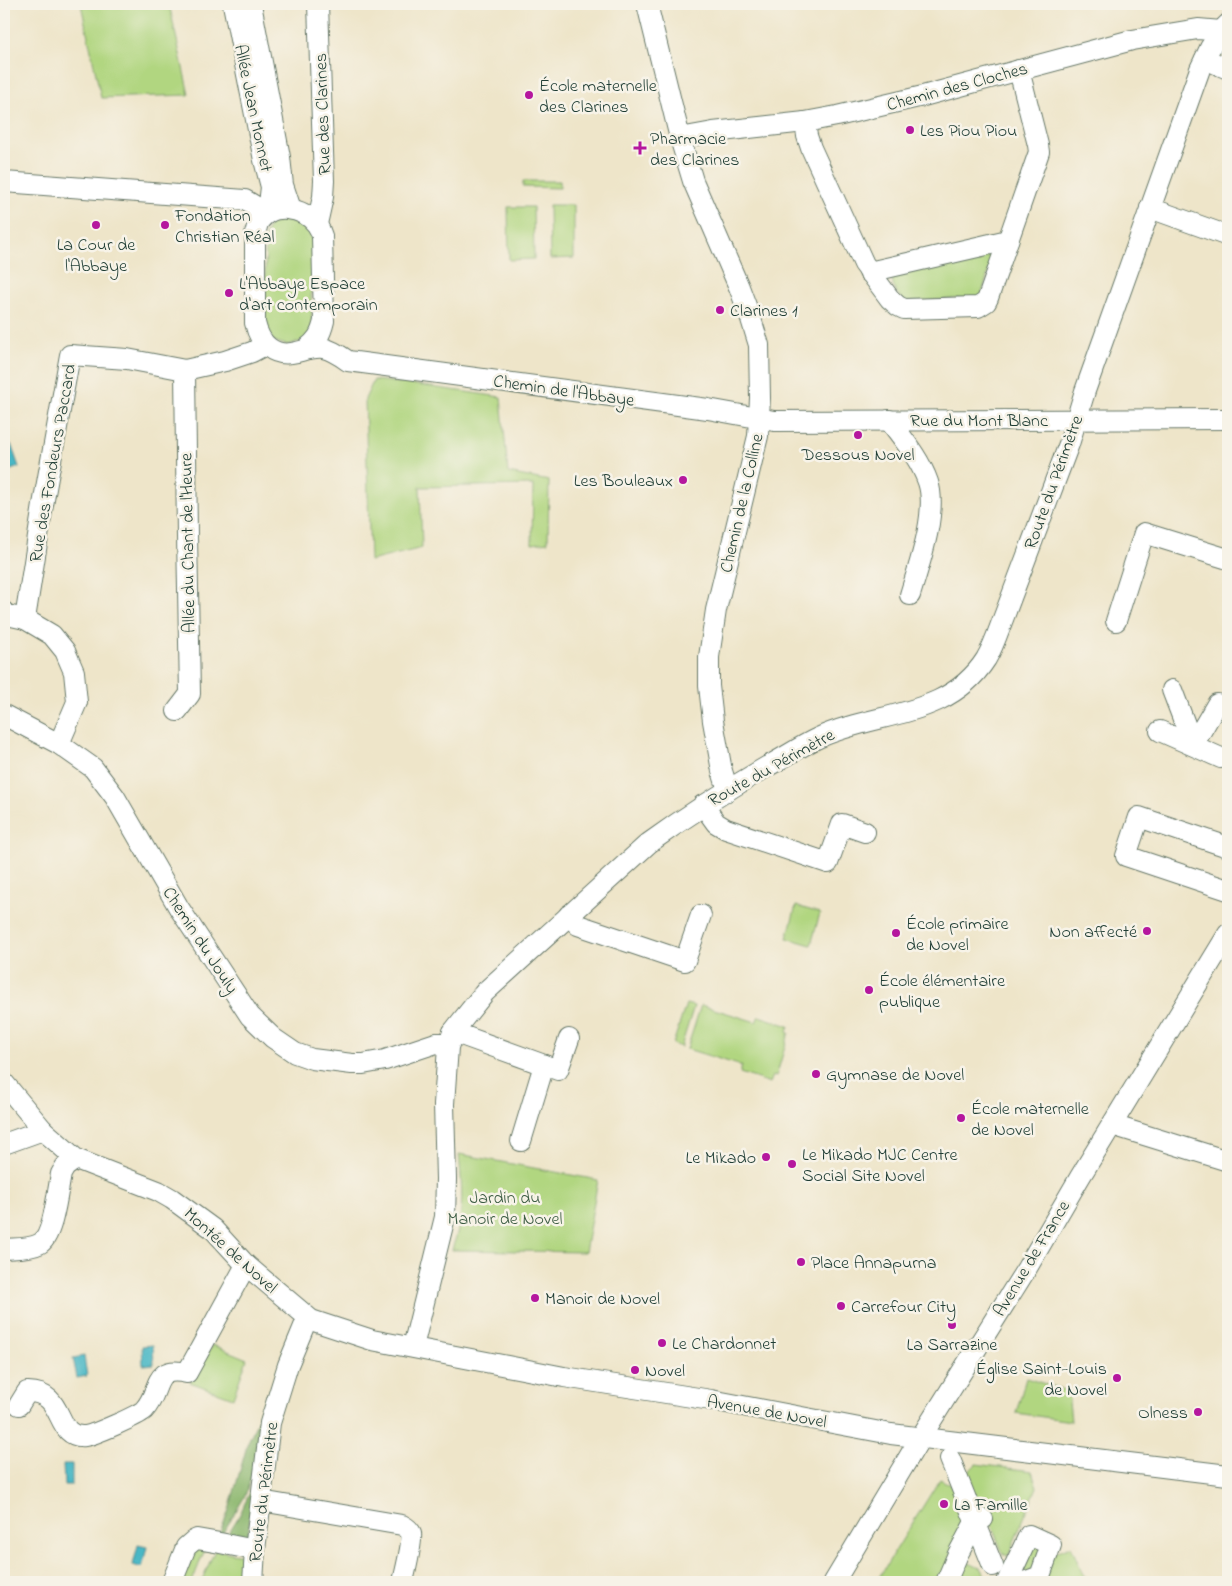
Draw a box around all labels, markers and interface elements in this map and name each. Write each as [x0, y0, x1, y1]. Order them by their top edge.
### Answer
street label: Allée Jean Monnet [226, 42, 278, 175]
street label: Rue des Clarines [309, 52, 339, 175]
street label: Chemin des Cloches [884, 57, 1031, 119]
place label: École maternelle des Clarines [539, 74, 658, 121]
marker: École maternelle des Clarines [523, 89, 535, 101]
place label: Les Piou Piou [920, 119, 1017, 145]
marker: Les Piou Piou [904, 124, 916, 136]
place label: Pharmacie des Clarines [650, 127, 739, 174]
marker: Pharmacie des Clarines [634, 142, 646, 154]
place label: Fondation Christian Réal [174, 204, 275, 251]
marker: La Cour de l'Abbaye [90, 219, 102, 231]
marker: Fondation Christian Réal [159, 219, 171, 231]
place label: La Cour de l'Abbaye [57, 233, 136, 280]
place label: L'Abbaye Espace d'art contemporain [239, 272, 378, 319]
marker: L'Abbaye Espace d'art contemporain [223, 287, 235, 299]
place label: Clarines 1 [730, 299, 798, 325]
marker: Clarines 1 [714, 304, 726, 316]
street label: Rue des Fondeurs Paccard [24, 362, 84, 565]
street label: Chemin de l'Abbaye [492, 369, 637, 415]
street label: Rue du Mont Blanc [910, 409, 1048, 435]
street label: Route du Périmètre [1019, 411, 1092, 553]
marker: Dessous Novel [852, 429, 864, 441]
street label: Chemin de la Colline [714, 430, 772, 576]
place label: Dessous Novel [801, 443, 914, 469]
street label: Allée du Chant de l'Heure [174, 452, 204, 633]
place label: Les Bouleaux [574, 469, 673, 495]
marker: Les Bouleaux [677, 474, 689, 486]
street label: Route du Périmètre [704, 723, 841, 814]
street label: Chemin du Jouly [155, 882, 244, 1000]
place label: École primaire de Novel [906, 912, 1009, 959]
place label: Non affecté [1049, 920, 1138, 946]
marker: Non affecté [1141, 925, 1153, 937]
marker: École primaire de Novel [890, 927, 902, 939]
place label: École élémentaire publique [879, 969, 1006, 1016]
marker: École élémentaire publique [863, 984, 875, 996]
place label: Gymnase de Novel [826, 1063, 964, 1089]
marker: Gymnase de Novel [810, 1068, 822, 1080]
place label: École maternelle de Novel [971, 1097, 1090, 1144]
marker: École maternelle de Novel [955, 1112, 967, 1124]
place label: Le Mikado MJC Centre Social Site Novel [802, 1143, 959, 1190]
place label: Le Mikado [686, 1146, 756, 1172]
marker: Le Mikado [760, 1151, 772, 1163]
marker: Le Mikado MJC Centre Social Site Novel [786, 1158, 798, 1170]
park label: Jardin du Manoir de Novel [448, 1186, 562, 1233]
street label: Avenue de France [988, 1195, 1078, 1322]
street label: Montée de Novel [177, 1202, 282, 1301]
place label: Place Annapurna [811, 1251, 936, 1277]
marker: Place Annapurna [795, 1256, 807, 1268]
place label: Manoir de Novel [545, 1287, 660, 1313]
marker: Manoir de Novel [529, 1292, 541, 1304]
place label: Carrefour City [851, 1295, 956, 1321]
marker: Carrefour City [835, 1300, 847, 1312]
marker: La Sarrazine [946, 1319, 958, 1331]
place label: Le Chardonnet [672, 1332, 776, 1358]
place label: La Sarrazine [907, 1333, 998, 1359]
marker: Le Chardonnet [656, 1337, 668, 1349]
place label: Église Saint-Louis de Novel [976, 1357, 1107, 1404]
place label: Novel [645, 1359, 685, 1385]
marker: Novel [629, 1364, 641, 1376]
marker: Église Saint-Louis de Novel [1111, 1372, 1123, 1384]
street label: Avenue de Novel [705, 1390, 829, 1436]
place label: Olness [1138, 1401, 1188, 1427]
marker: Olness [1192, 1406, 1204, 1418]
street label: Route du Périmètre [243, 1420, 287, 1564]
place label: La Famille [954, 1493, 1029, 1519]
marker: La Famille [938, 1498, 950, 1510]

